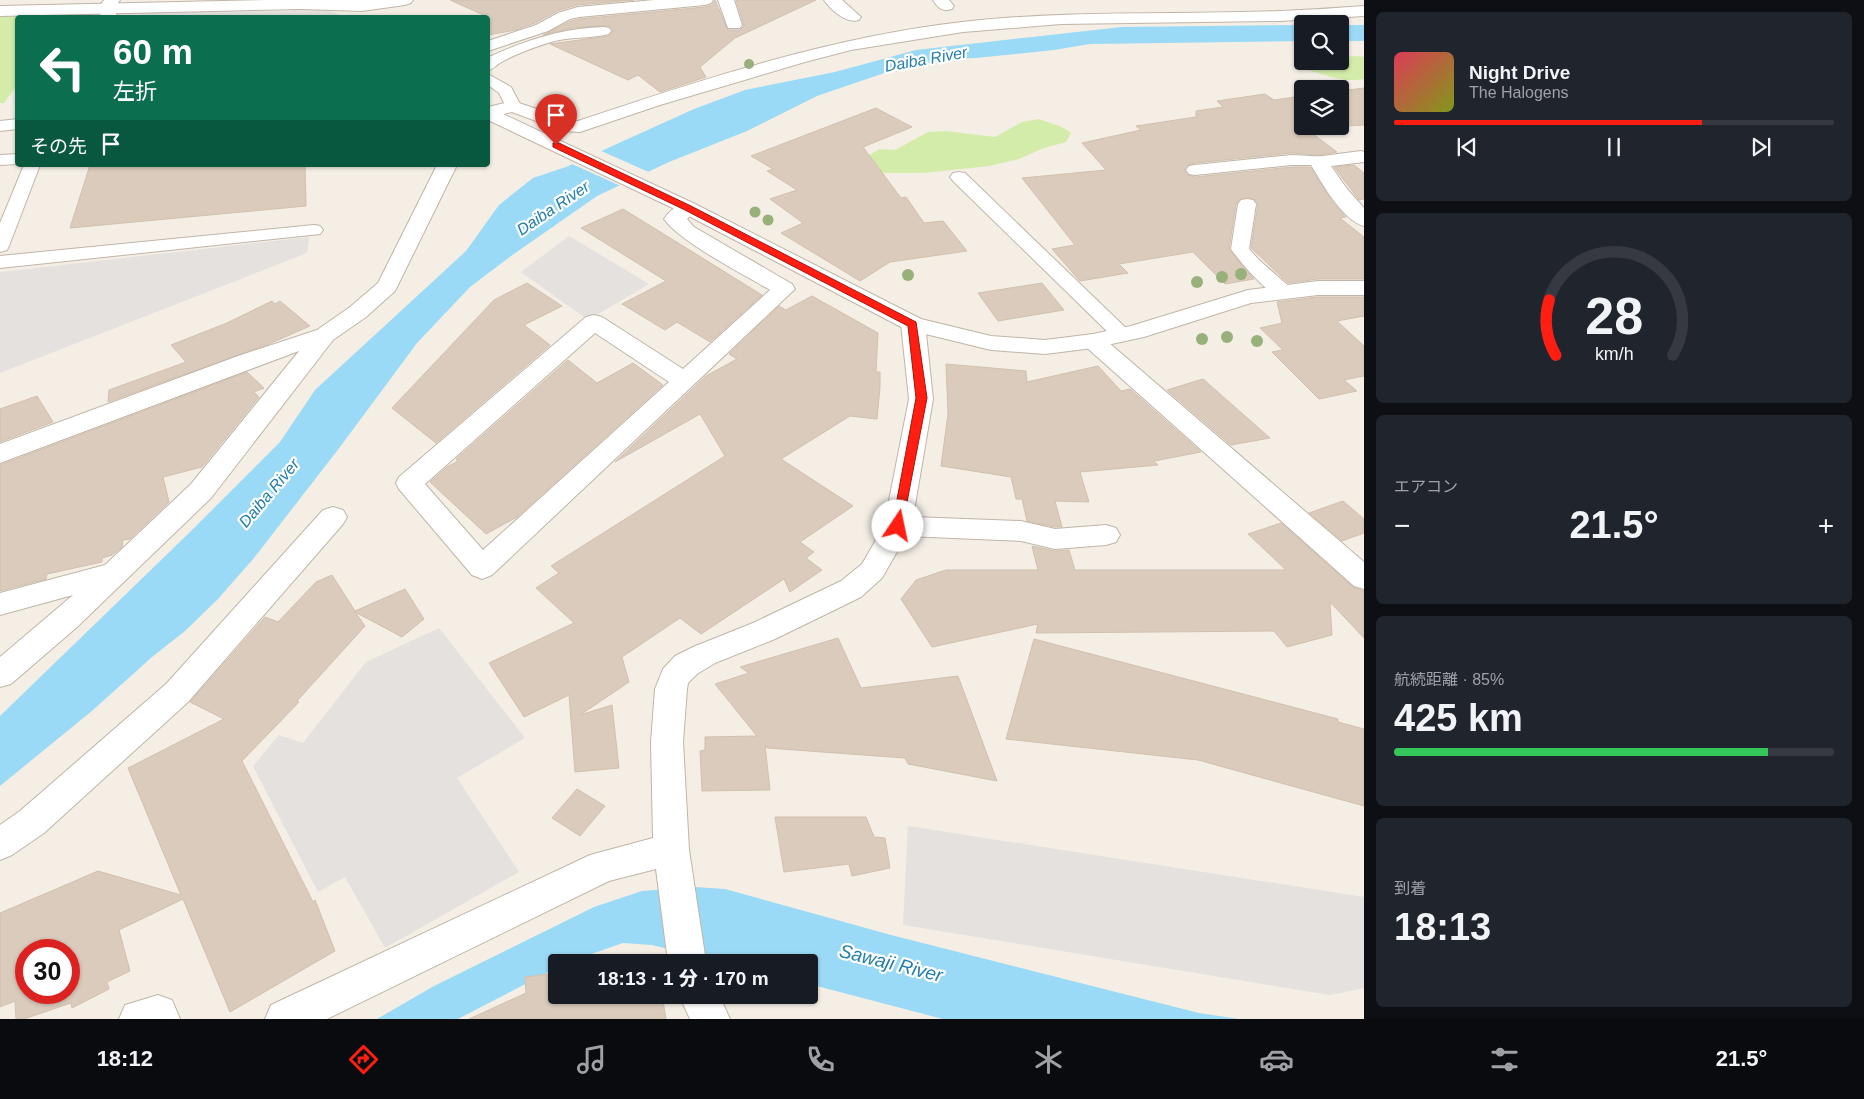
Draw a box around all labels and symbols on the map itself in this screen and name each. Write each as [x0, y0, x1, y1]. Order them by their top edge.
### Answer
water label: Daiba River [883, 43, 969, 75]
pin [535, 94, 577, 145]
water label: Daiba River [514, 177, 593, 238]
water label: Daiba River [236, 455, 303, 530]
position arrow [871, 499, 923, 551]
speed limit sign: 30 [15, 939, 80, 1004]
water label: Sawaji River [837, 940, 945, 986]

